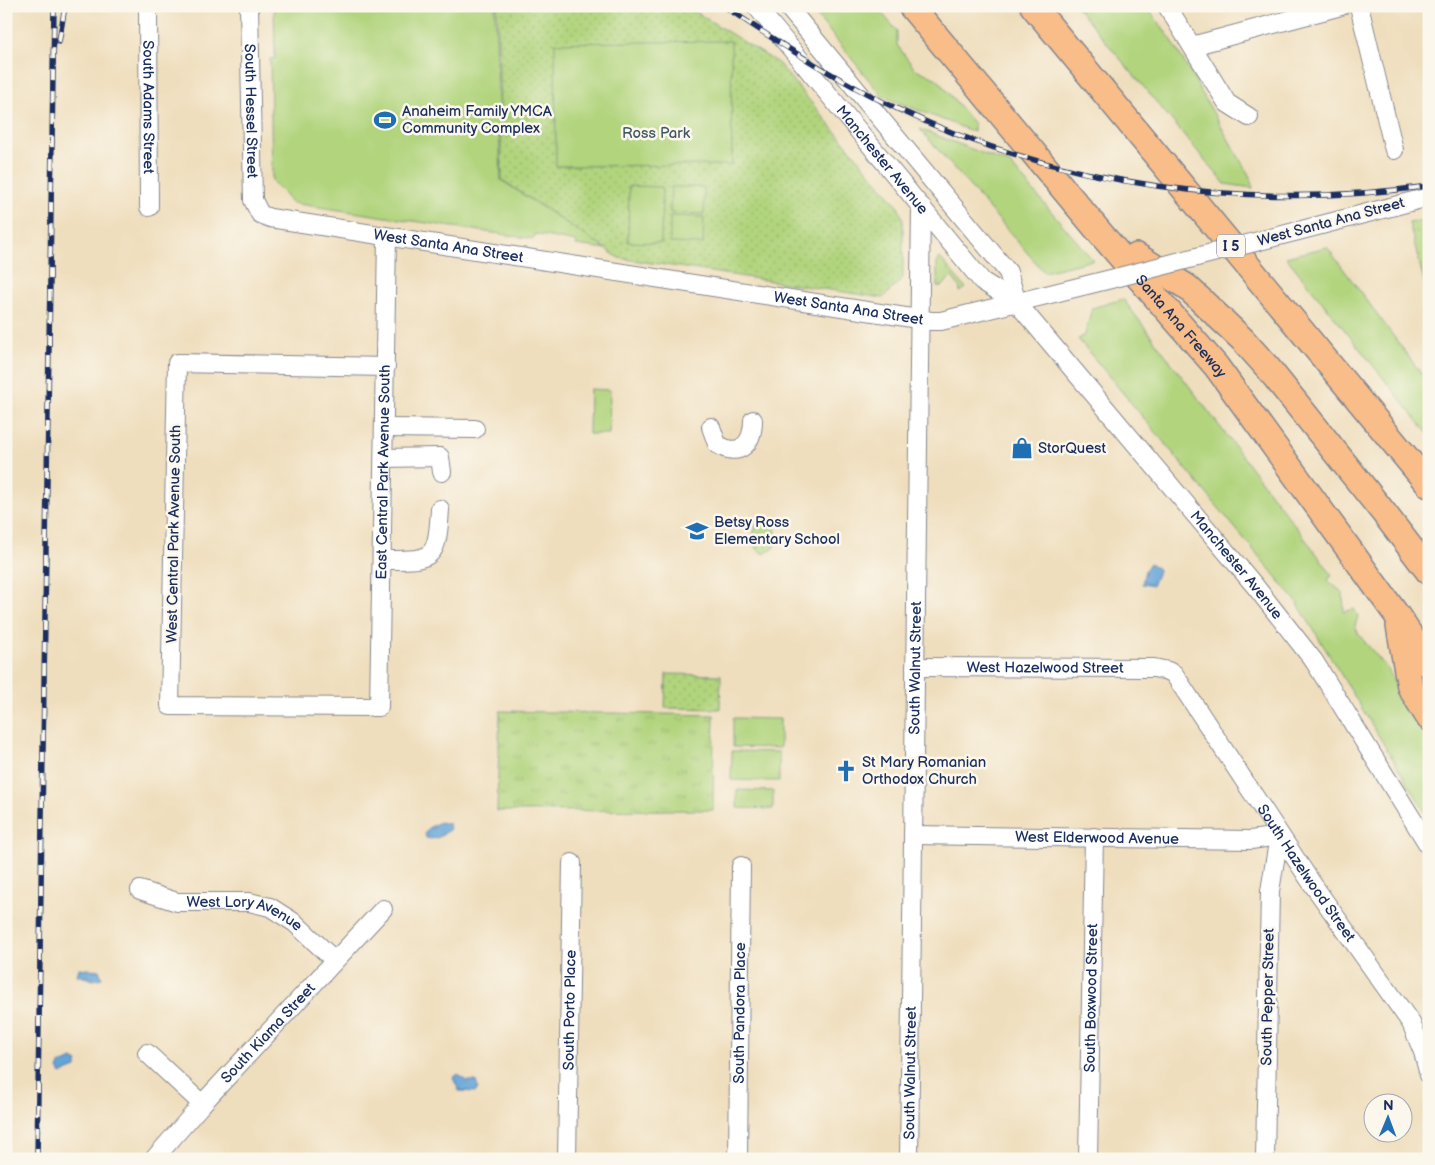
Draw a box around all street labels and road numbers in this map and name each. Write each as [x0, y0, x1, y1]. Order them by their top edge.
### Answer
street label: South Adams Street [139, 40, 158, 174]
street label: South Hessel Street [240, 43, 262, 179]
street label: Manchester Avenue [832, 101, 933, 218]
street label: West Santa Ana Street [1255, 193, 1407, 251]
street label: West Santa Ana Street [372, 225, 525, 267]
road number: I 5 [1217, 235, 1245, 258]
street label: Santa Ana Freeway [1131, 271, 1231, 382]
street label: West Santa Ana Street [772, 287, 925, 329]
street label: East Central Park Avenue South [372, 364, 394, 580]
street label: West Central Park Avenue South [163, 425, 185, 643]
street label: Manchester Avenue [1186, 507, 1287, 623]
street label: South Walnut Street [905, 601, 926, 735]
street label: West Hazelwood Street [966, 658, 1124, 677]
street label: South Hazelwood Street [1253, 801, 1360, 946]
street label: West Elderwood Avenue [1015, 827, 1179, 848]
street label: West Lory Avenue [187, 892, 307, 935]
street label: South Boxwood Street [1080, 923, 1102, 1073]
street label: South Pepper Street [1257, 928, 1279, 1066]
street label: South Pandora Place [729, 942, 750, 1084]
street label: South Porto Place [559, 949, 580, 1070]
street label: South Kiama Street [217, 978, 320, 1087]
street label: South Walnut Street [900, 1006, 920, 1140]

